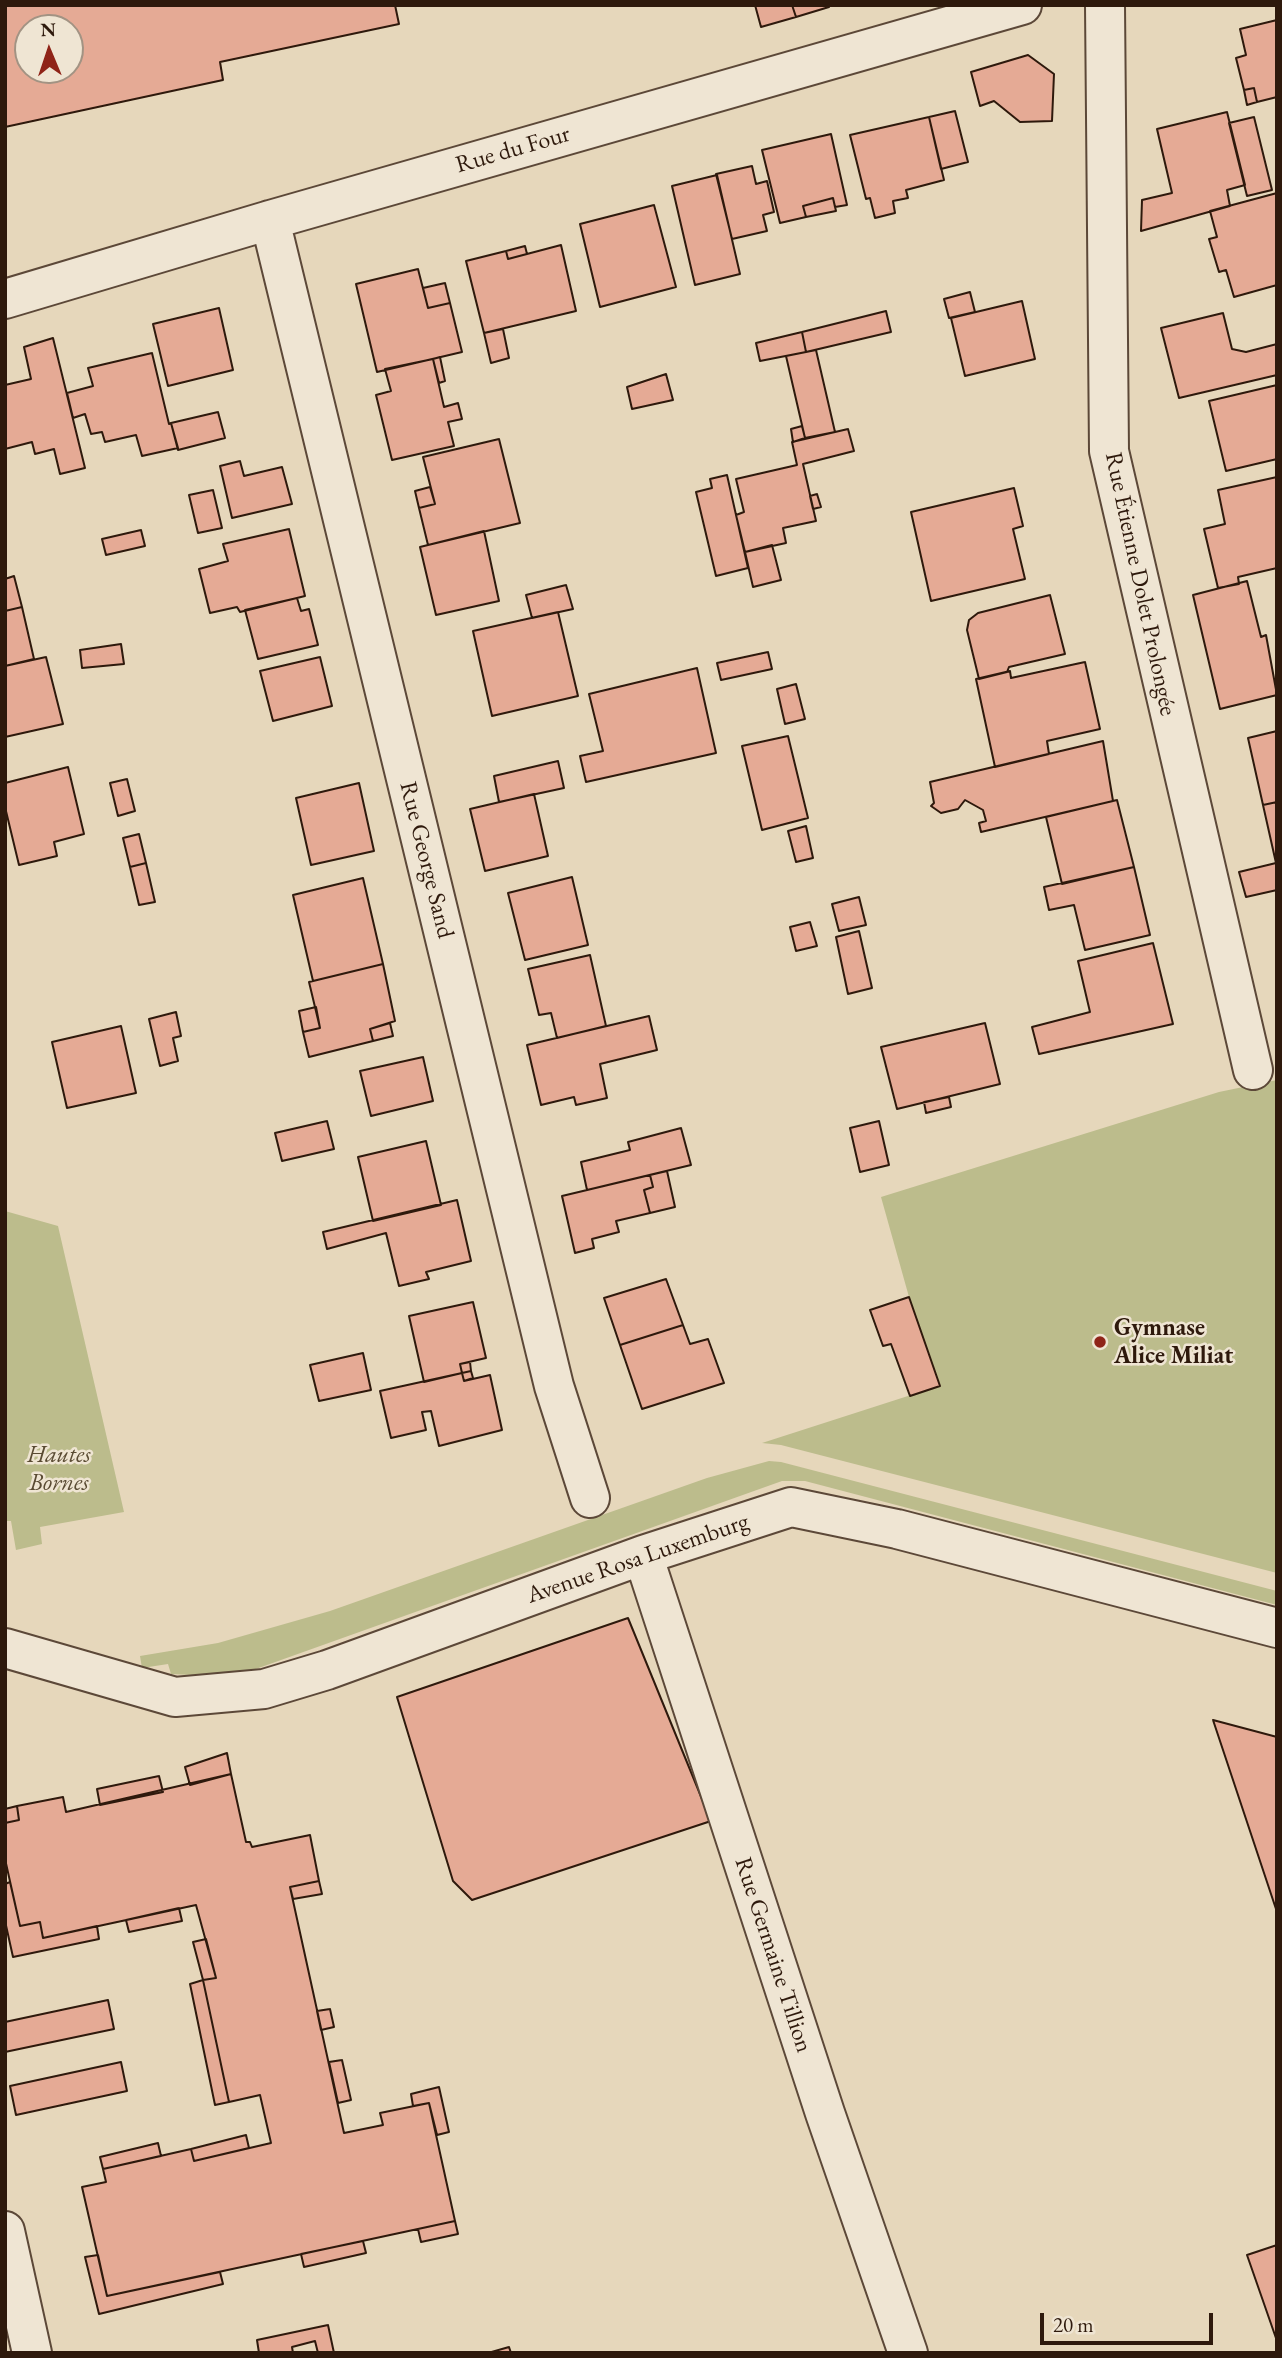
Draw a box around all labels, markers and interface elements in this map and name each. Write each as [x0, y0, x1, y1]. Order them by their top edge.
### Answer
north arrow [14, 14, 84, 84]
text: N [40, 17, 56, 42]
street label: Rue du Four [452, 120, 574, 180]
street label: Rue Étienne Dolet Prolongée [1098, 450, 1182, 718]
street label: Rue George Sand [393, 779, 459, 941]
place label: Gymnase Alice Miliat [1114, 1314, 1233, 1370]
marker: Gymnase Alice Miliat [1092, 1334, 1108, 1350]
park label: Hautes Bornes [27, 1441, 91, 1497]
street label: Avenue Rosa Luxemburg [523, 1508, 753, 1610]
street label: Rue Germaine Tillion [728, 1854, 818, 2056]
scale bar [1044, 2298, 1217, 2342]
text: 20 m [1053, 2311, 1094, 2338]

